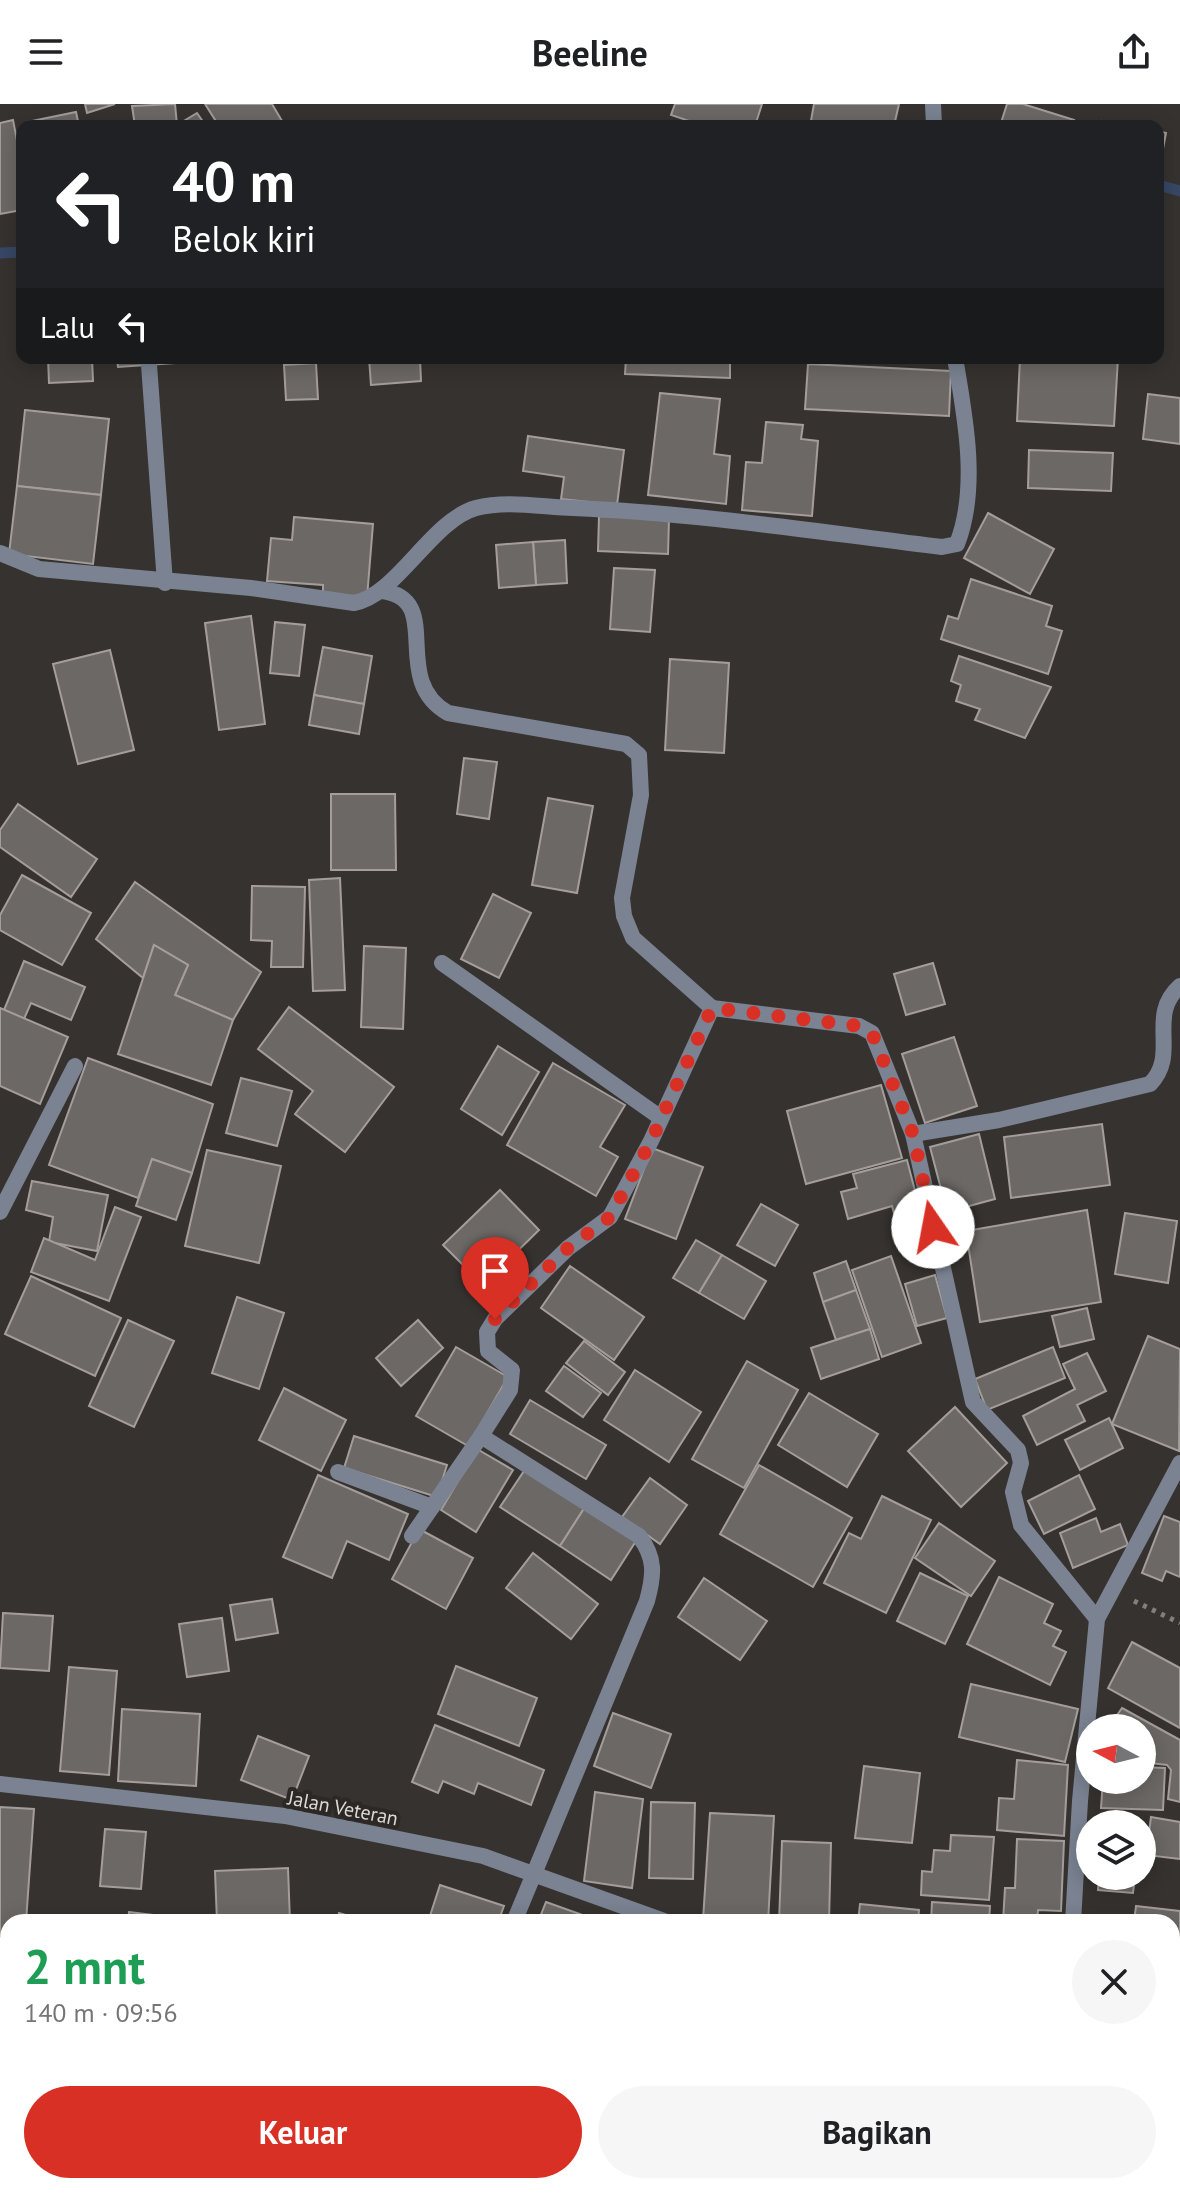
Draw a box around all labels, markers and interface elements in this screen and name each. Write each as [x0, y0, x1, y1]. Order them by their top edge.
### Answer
text: Beeline [532, 29, 648, 76]
icon: menu [24, 30, 68, 74]
icon: share [1112, 30, 1156, 74]
text: 40 m [172, 145, 295, 217]
icon: left [40, 152, 144, 256]
text: Belok kiri [172, 215, 316, 262]
icon: left [111, 304, 155, 348]
text: Lalu [40, 307, 95, 346]
position arrow [891, 1185, 975, 1269]
pin [461, 1237, 529, 1319]
icon: arrive [473, 1249, 517, 1293]
north arrow [1076, 1714, 1156, 1794]
map controls [1076, 1714, 1156, 1890]
street label: Jalan Veteran [285, 1784, 400, 1831]
button: layers [1076, 1810, 1156, 1890]
text: 2 mnt [24, 1935, 145, 1997]
button: close [1072, 1940, 1156, 2024]
text: 140 m · 09:56 [24, 1996, 178, 2029]
button: Keluar [24, 2086, 582, 2178]
button: Bagikan [598, 2086, 1156, 2178]

